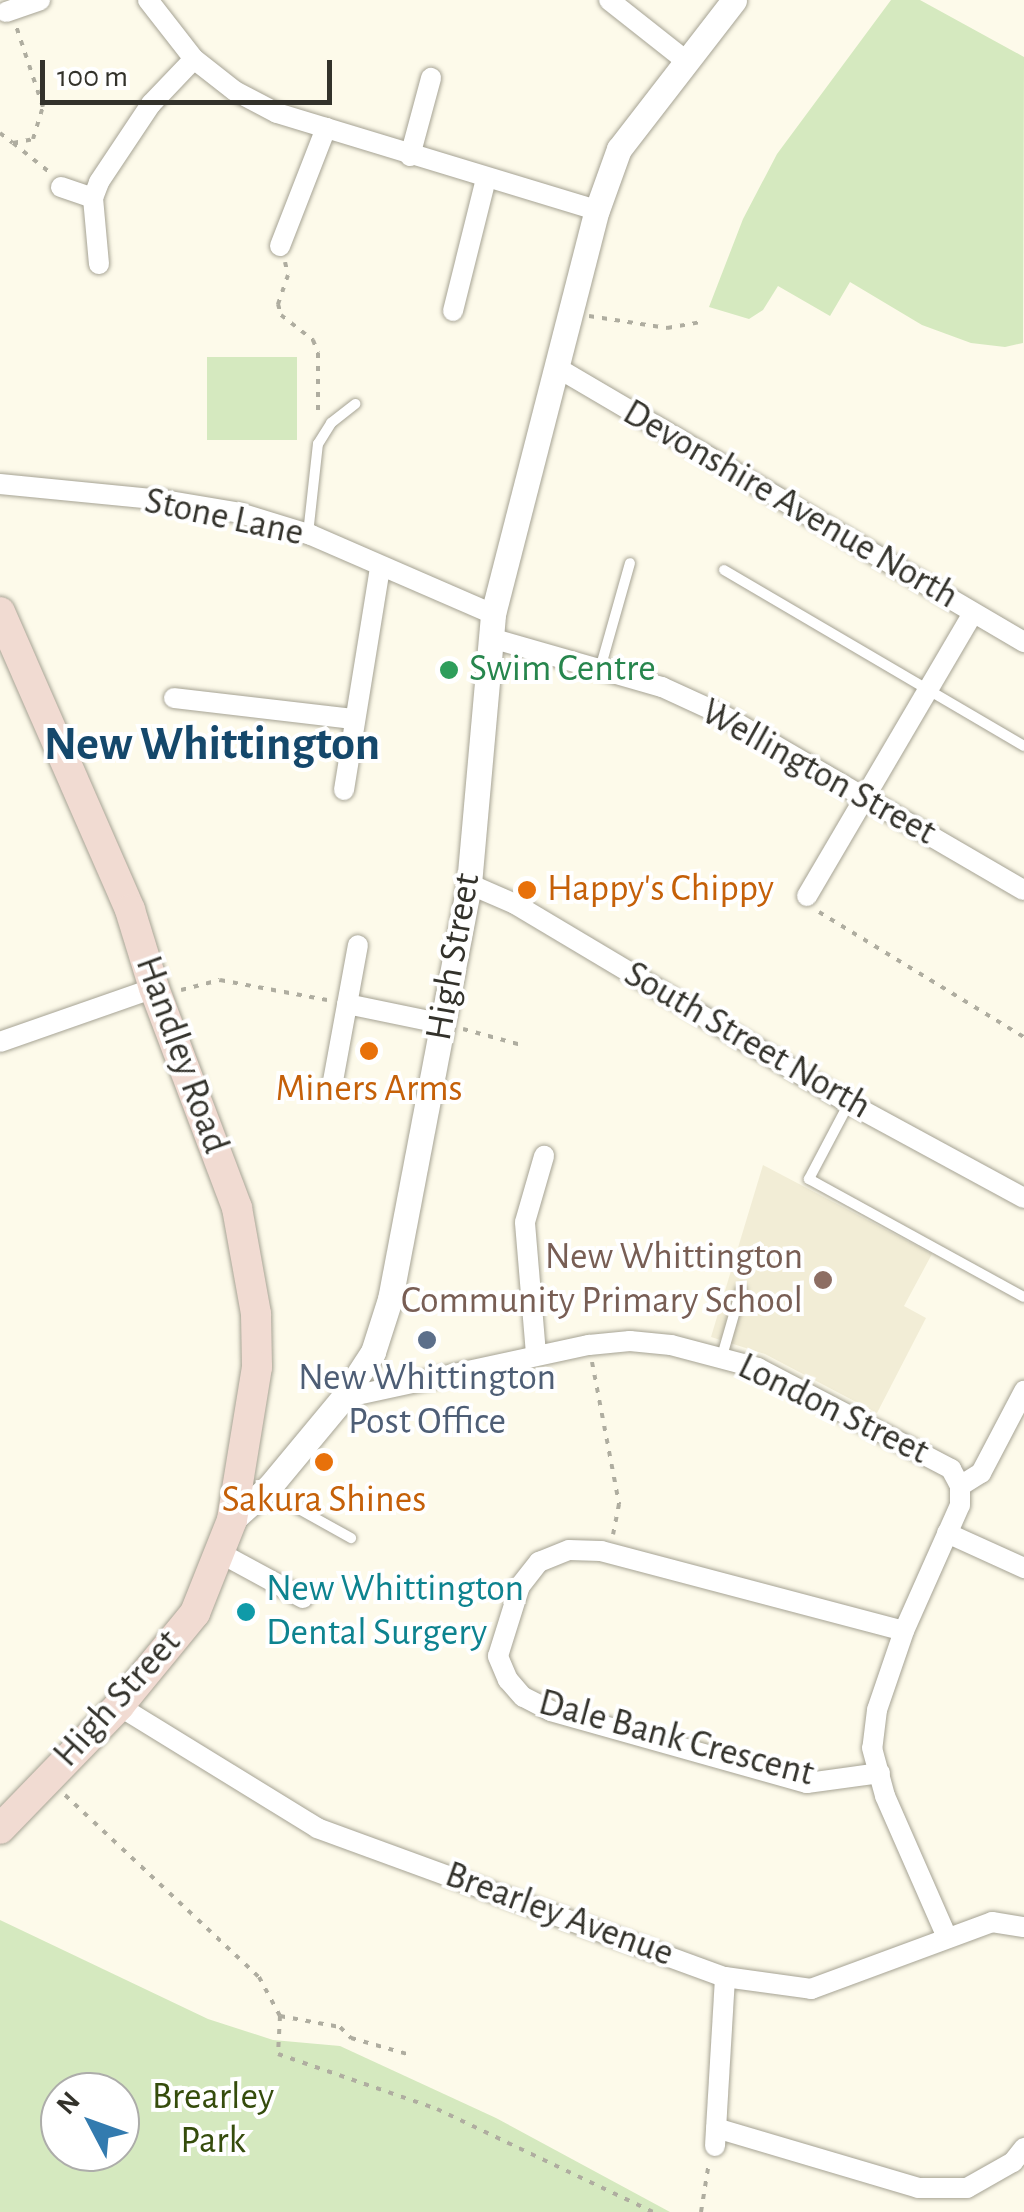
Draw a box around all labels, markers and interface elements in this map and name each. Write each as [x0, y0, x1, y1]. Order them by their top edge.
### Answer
scale bar [45, 40, 338, 102]
text: 100 m [57, 62, 128, 92]
street label: Devonshire Avenue North [614, 390, 966, 620]
street label: Stone Lane [140, 479, 308, 557]
place label: Swim Centre [469, 647, 656, 693]
marker: Swim Centre [438, 659, 460, 681]
street label: Wellington Street [693, 690, 943, 856]
district label: New Whittington [44, 717, 380, 775]
place label: Happy's Chippy [547, 867, 774, 913]
street label: High Street [417, 870, 491, 1044]
marker: Happy's Chippy [516, 879, 538, 901]
street label: Handley Road [124, 950, 238, 1160]
street label: South Street North [616, 952, 878, 1130]
marker: Miners Arms [358, 1040, 380, 1062]
place label: Miners Arms [275, 1067, 463, 1113]
place label: New Whittington Community Primary School [401, 1235, 803, 1324]
marker: New Whittington Community Primary School [812, 1269, 834, 1291]
marker: New Whittington Post Office [416, 1329, 438, 1351]
street label: London Street [730, 1344, 936, 1476]
place label: New Whittington Post Office [298, 1356, 556, 1446]
marker: Sakura Shines [313, 1451, 335, 1473]
place label: Sakura Shines [222, 1478, 426, 1524]
place label: New Whittington Dental Surgery [266, 1567, 524, 1656]
marker: New Whittington Dental Surgery [235, 1601, 257, 1623]
street label: High Street [44, 1621, 192, 1777]
street label: Dale Bank Crescent [534, 1680, 818, 1798]
street label: Brearley Avenue [439, 1853, 679, 1977]
north arrow [40, 2072, 140, 2172]
park label: Brearley Park [152, 2075, 274, 2164]
text: N [52, 2087, 86, 2120]

